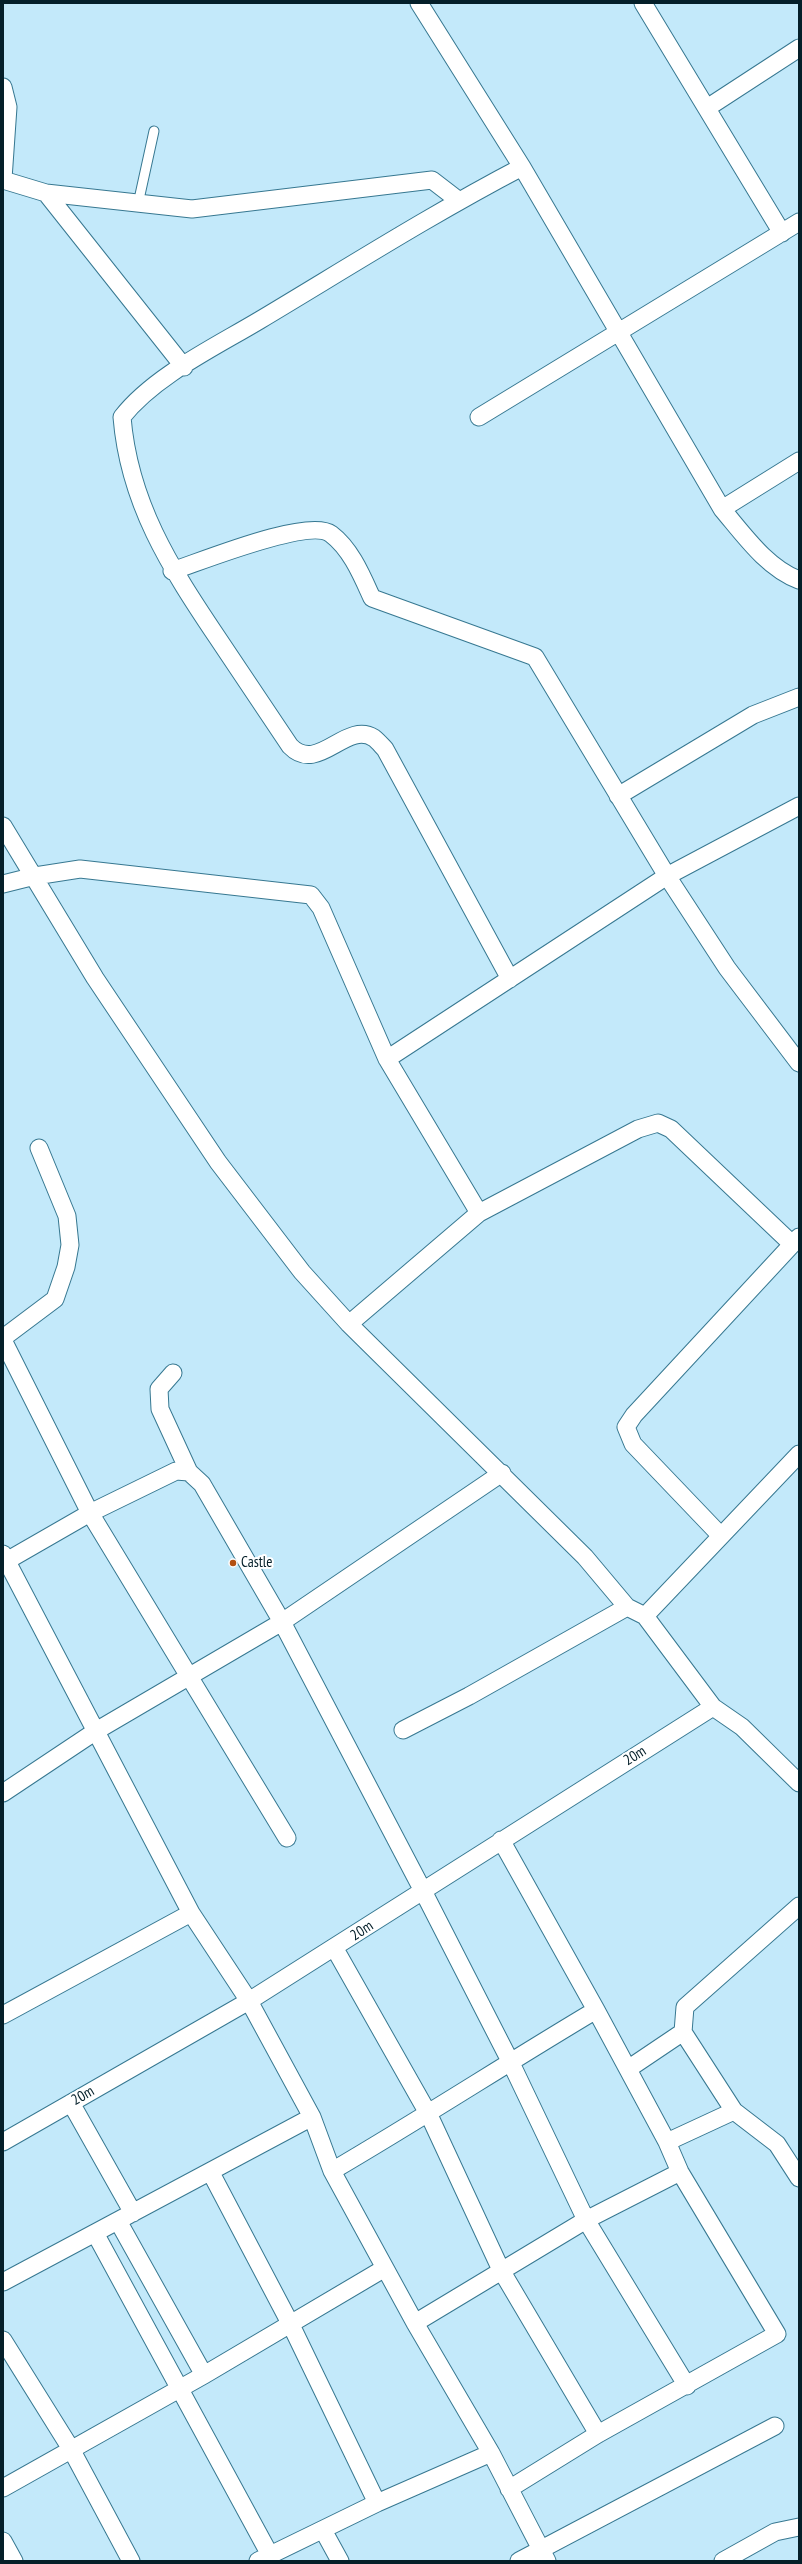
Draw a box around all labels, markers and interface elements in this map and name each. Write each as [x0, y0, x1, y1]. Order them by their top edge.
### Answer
place label: Castle [241, 1554, 273, 1572]
marker: Castle [228, 1558, 238, 1568]
street label: 20m [620, 1742, 650, 1770]
street label: 20m [347, 1917, 377, 1945]
street label: 20m [68, 2082, 98, 2110]

